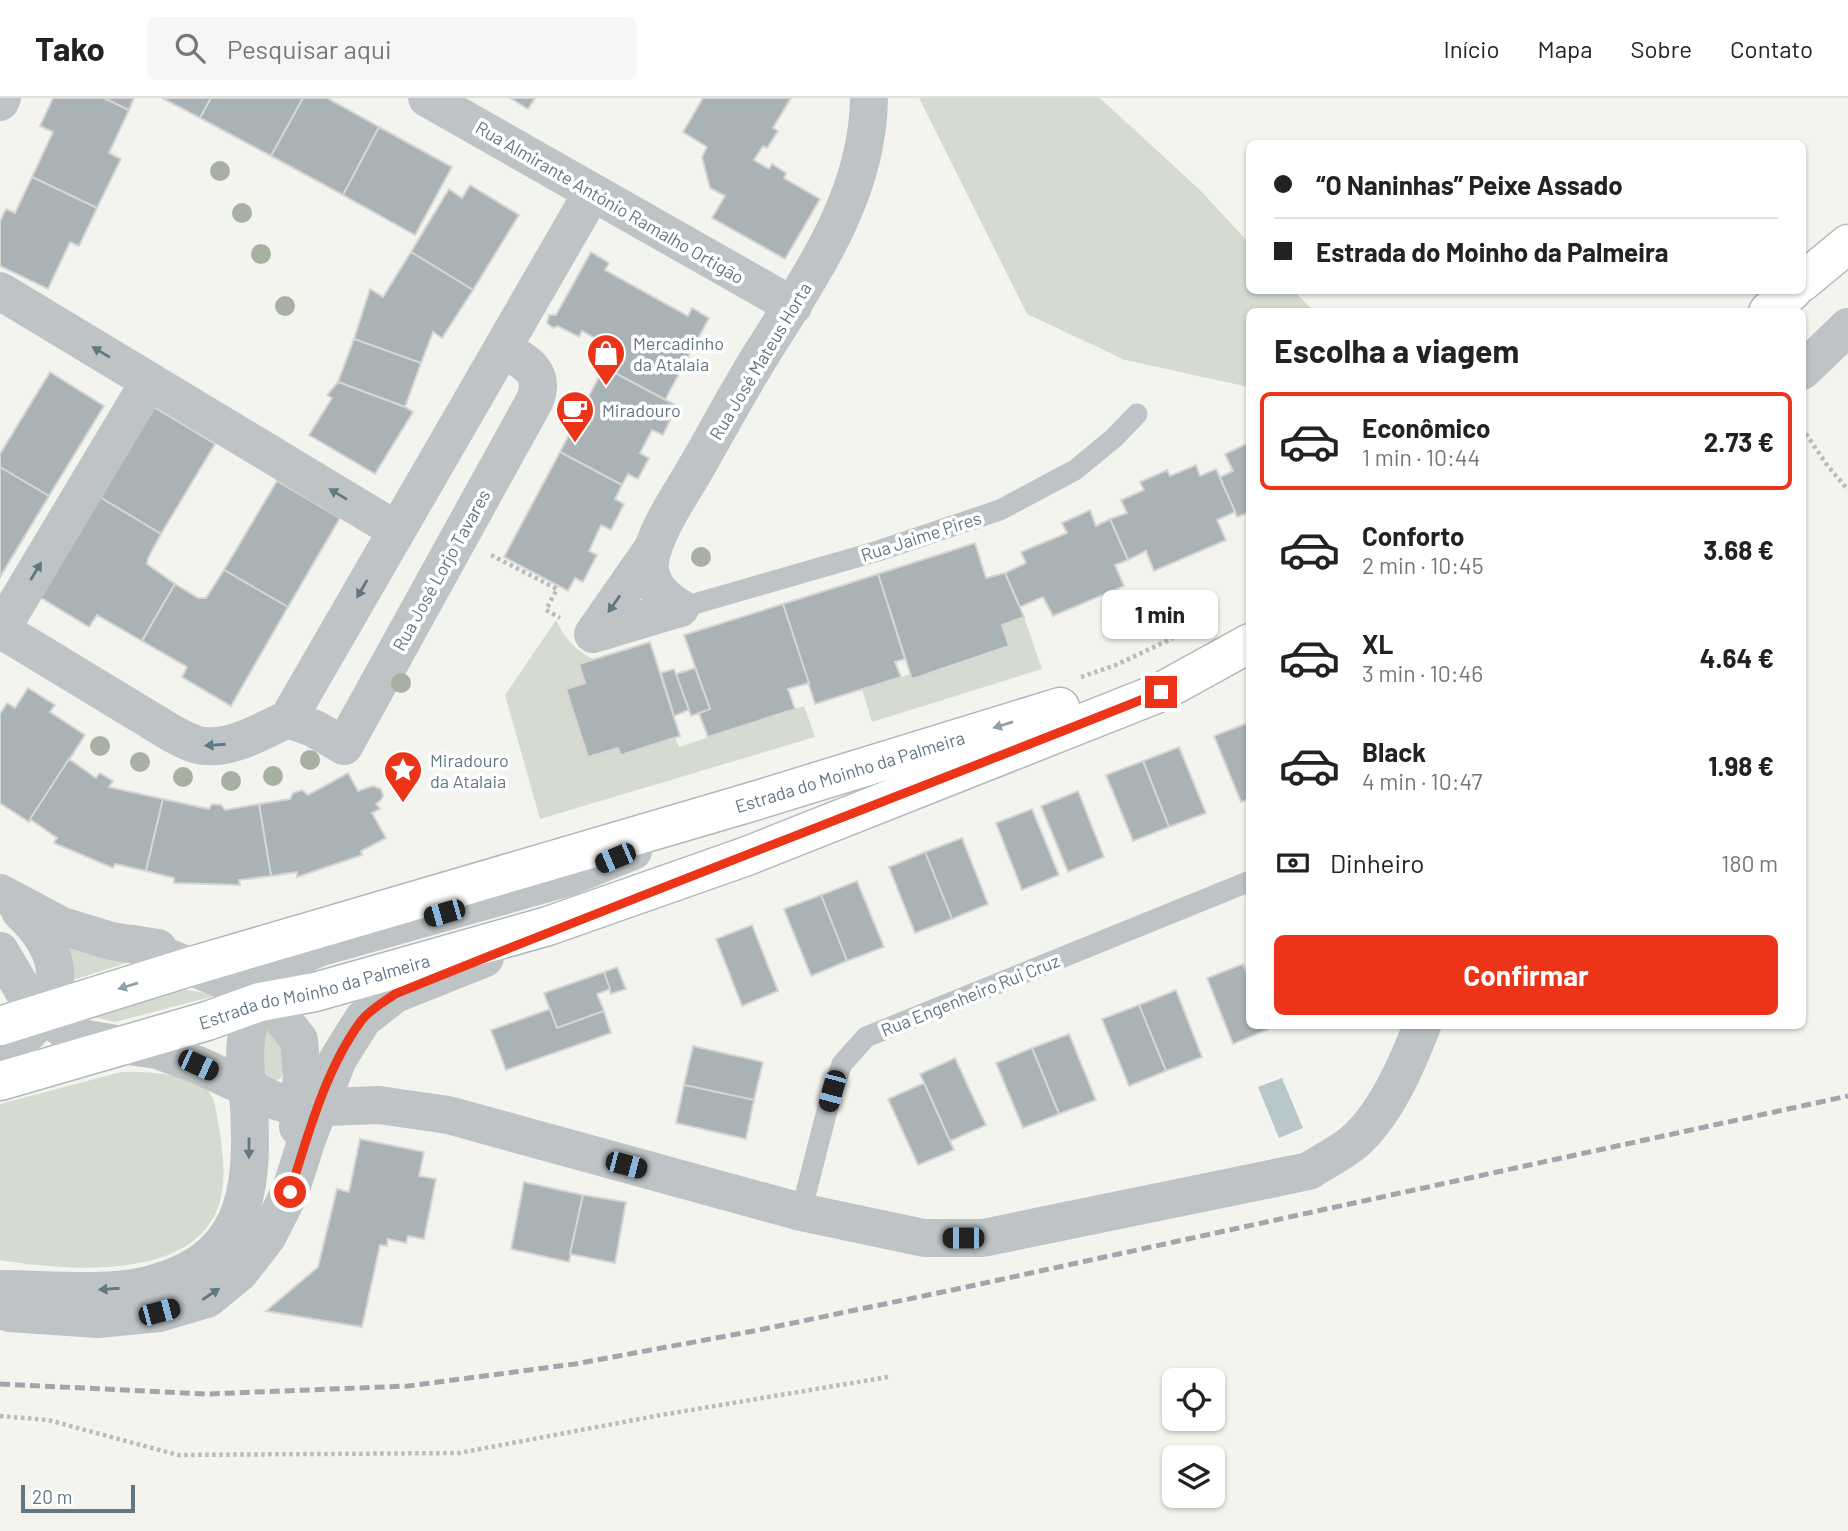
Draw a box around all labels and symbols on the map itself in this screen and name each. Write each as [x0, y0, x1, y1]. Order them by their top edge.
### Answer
street label: Rua Almirante António Ramalho Ortigão [472, 116, 748, 288]
street label: Rua José Mateus Horta [704, 278, 816, 444]
shop icon: Mercadinho da Atalaia [585, 332, 627, 387]
place label: Mercadinho da Atalaia [633, 332, 724, 375]
one-way arrow [91, 346, 110, 359]
cafe icon: Miradouro [554, 389, 596, 444]
place label: Miradouro [602, 399, 681, 421]
street label: Rua José Lorjo Tavares [387, 485, 495, 655]
one-way arrow [329, 488, 348, 501]
street label: Rua Jaime Pires [858, 506, 984, 566]
one-way arrow [30, 561, 43, 580]
one-way arrow [356, 579, 368, 599]
callout: 1 min [1103, 590, 1219, 640]
one-way arrow [607, 595, 621, 613]
route end [1145, 676, 1177, 708]
one-way arrow [993, 721, 1014, 731]
street label: Estrada do Moinho da Palmeira [732, 726, 967, 817]
one-way arrow [204, 740, 226, 751]
place icon: Miradouro da Atalaia [382, 749, 424, 804]
place label: Miradouro da Atalaia [430, 749, 509, 792]
car [592, 840, 639, 876]
car [421, 897, 468, 929]
street label: Estrada do Moinho da Palmeira [196, 949, 432, 1034]
street label: Rua Engenheiro Rui Cruz [878, 949, 1062, 1041]
one-way arrow [117, 981, 138, 992]
car [175, 1047, 222, 1083]
car [817, 1068, 848, 1114]
one-way arrow [243, 1138, 255, 1160]
car [603, 1149, 650, 1181]
route start [274, 1176, 306, 1208]
car [943, 1228, 985, 1249]
one-way arrow [98, 1284, 120, 1295]
one-way arrow [201, 1288, 221, 1301]
car [136, 1296, 183, 1328]
scale bar [21, 1482, 135, 1514]

